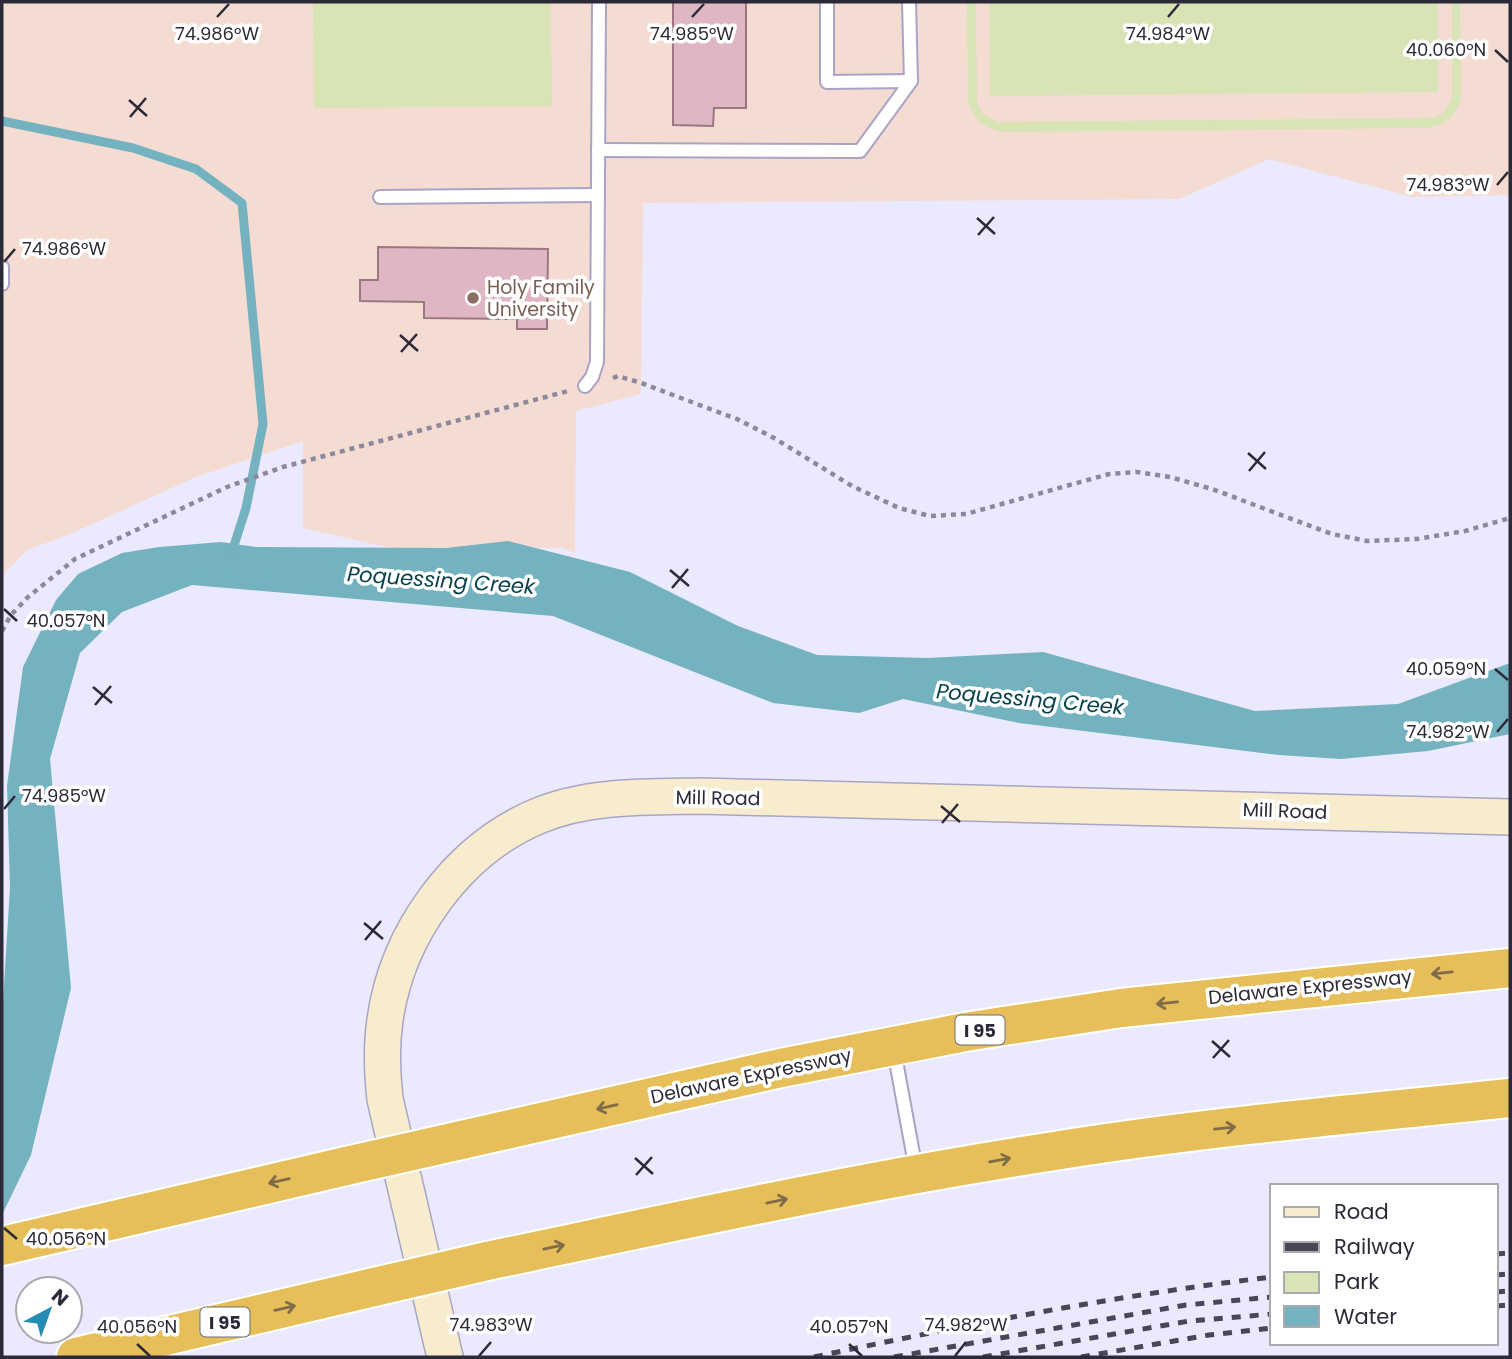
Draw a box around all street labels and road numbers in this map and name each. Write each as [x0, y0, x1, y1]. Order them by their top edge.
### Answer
street label: Mill Road [675, 784, 761, 812]
street label: Mill Road [1242, 796, 1328, 826]
street label: Delaware Expressway [1207, 963, 1413, 1011]
road number: I 95 [956, 1015, 1004, 1044]
street label: Delaware Expressway [648, 1041, 854, 1110]
road number: I 95 [201, 1308, 250, 1336]

